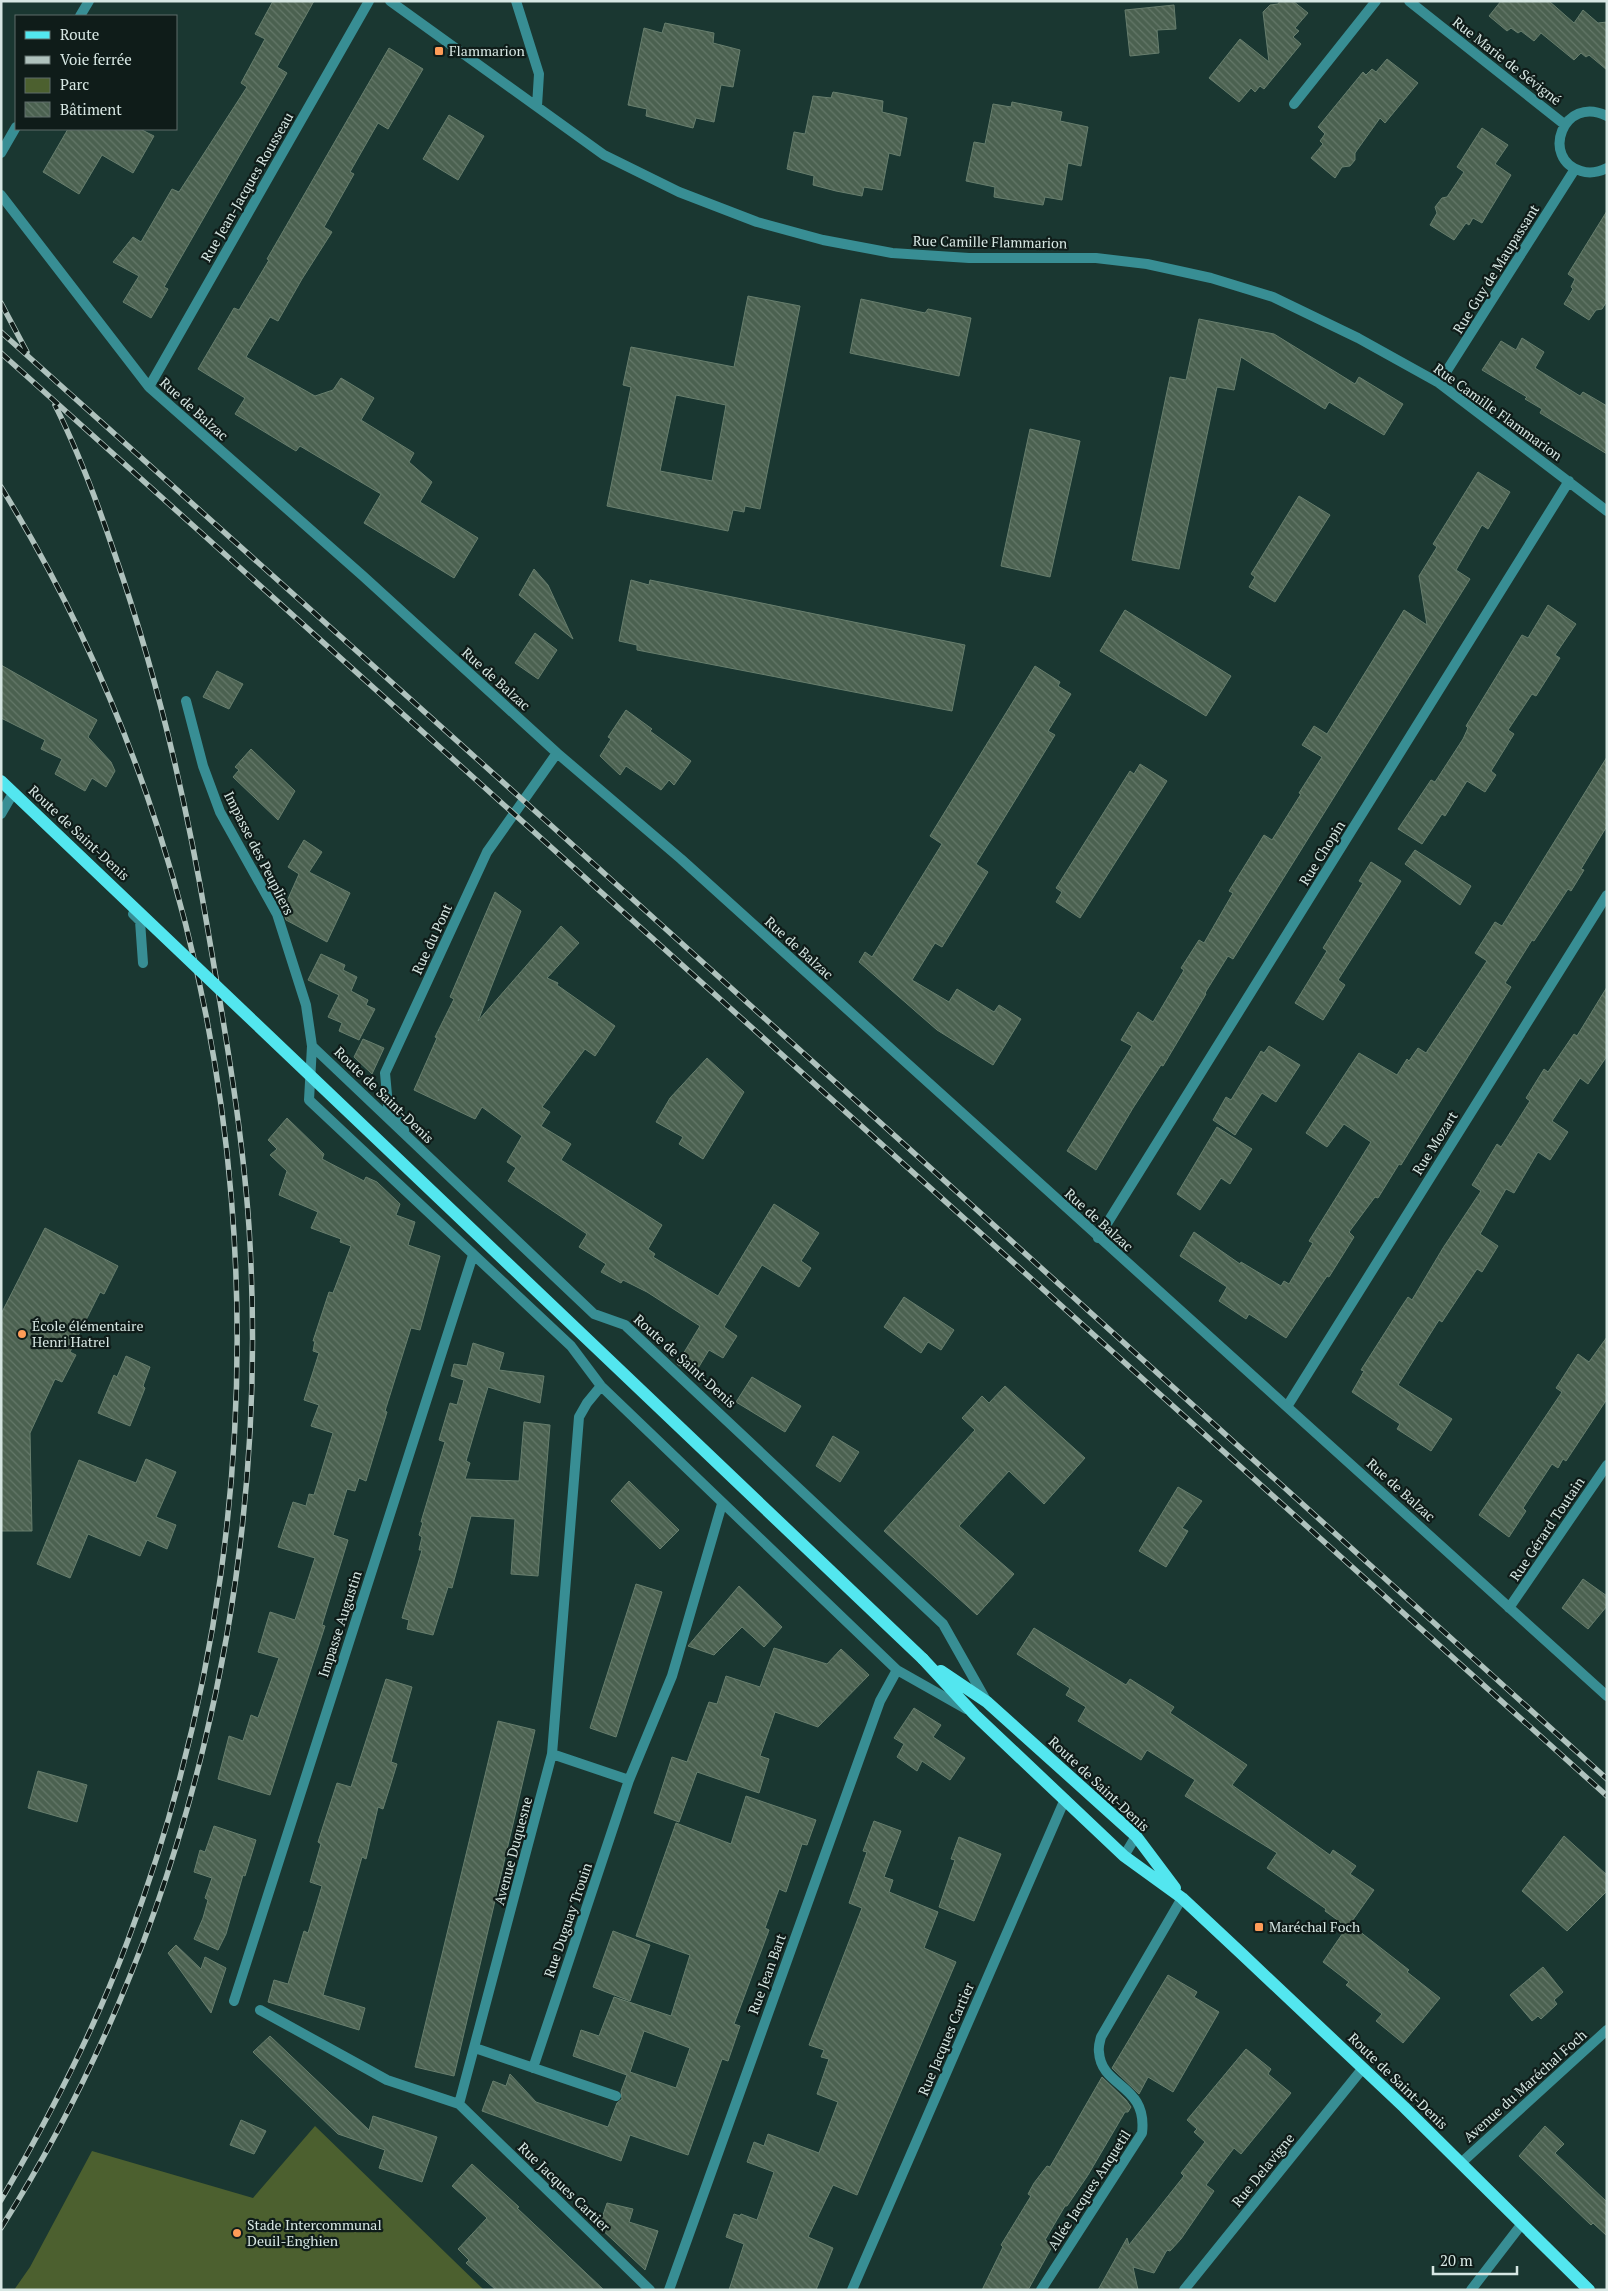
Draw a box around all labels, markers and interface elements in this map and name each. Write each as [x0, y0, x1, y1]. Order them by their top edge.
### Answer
street label: Rue Marie de Sévigné [1449, 12, 1566, 109]
legend [15, 15, 178, 130]
text: Route [60, 24, 99, 44]
place label: Flammarion [449, 41, 525, 60]
marker: Flammarion [433, 45, 445, 57]
text: Voie ferrée [60, 49, 132, 69]
text: Parc [60, 74, 89, 94]
text: Bâtiment [60, 99, 122, 119]
street label: Rue Jean-Jacques Rousseau [196, 109, 297, 265]
street label: Rue Guy de Maupassant [1448, 200, 1543, 337]
street label: Rue Camille Flammarion [913, 231, 1068, 252]
street label: Rue Camille Flammarion [1430, 359, 1567, 465]
street label: Rue de Balzac [156, 373, 233, 444]
street label: Rue de Balzac [458, 643, 535, 714]
street label: Route de Saint-Denis [25, 781, 134, 884]
street label: Impasse des Peupliers [220, 788, 299, 918]
street label: Rue Chopin [1294, 816, 1349, 889]
street label: Rue du Pont [407, 900, 457, 977]
street label: Rue de Balzac [761, 912, 838, 983]
street label: Route de Saint-Denis [330, 1042, 438, 1147]
street label: Rue Mozart [1408, 1107, 1462, 1178]
street label: Rue de Balzac [1061, 1184, 1138, 1255]
street label: Route de Saint-Denis [630, 1310, 741, 1412]
place label: École élémentaire Henri Hatrel [32, 1316, 143, 1351]
marker: École élémentaire Henri Hatrel [16, 1328, 28, 1340]
street label: Rue de Balzac [1363, 1454, 1440, 1525]
street label: Rue Gérard Toutain [1505, 1473, 1589, 1584]
street label: Impasse Augustin [313, 1567, 366, 1680]
street label: Route de Saint-Denis [1045, 1732, 1154, 1835]
street label: Avenue Duquesne [489, 1795, 536, 1907]
street label: Rue Duguay Trouin [539, 1859, 596, 1980]
place label: Maréchal Foch [1269, 1917, 1360, 1936]
marker: Maréchal Foch [1253, 1921, 1265, 1933]
street label: Rue Jean Bart [743, 1930, 790, 2017]
street label: Rue Jacques Cartier [913, 1979, 978, 2098]
street label: Avenue du Maréchal Foch [1459, 2025, 1590, 2146]
street label: Route de Saint-Denis [1344, 2028, 1452, 2133]
street label: Allée Jacques Anquetil [1043, 2126, 1135, 2254]
street label: Rue Delavigne [1227, 2129, 1298, 2211]
street label: Rue Jacques Cartier [514, 2138, 615, 2236]
place label: Stade Intercommunal Deuil-Enghien [247, 2215, 382, 2250]
marker: Stade Intercommunal Deuil-Enghien [231, 2227, 243, 2239]
scale bar [1433, 2244, 1517, 2276]
text: 20 m [1440, 2250, 1473, 2270]

